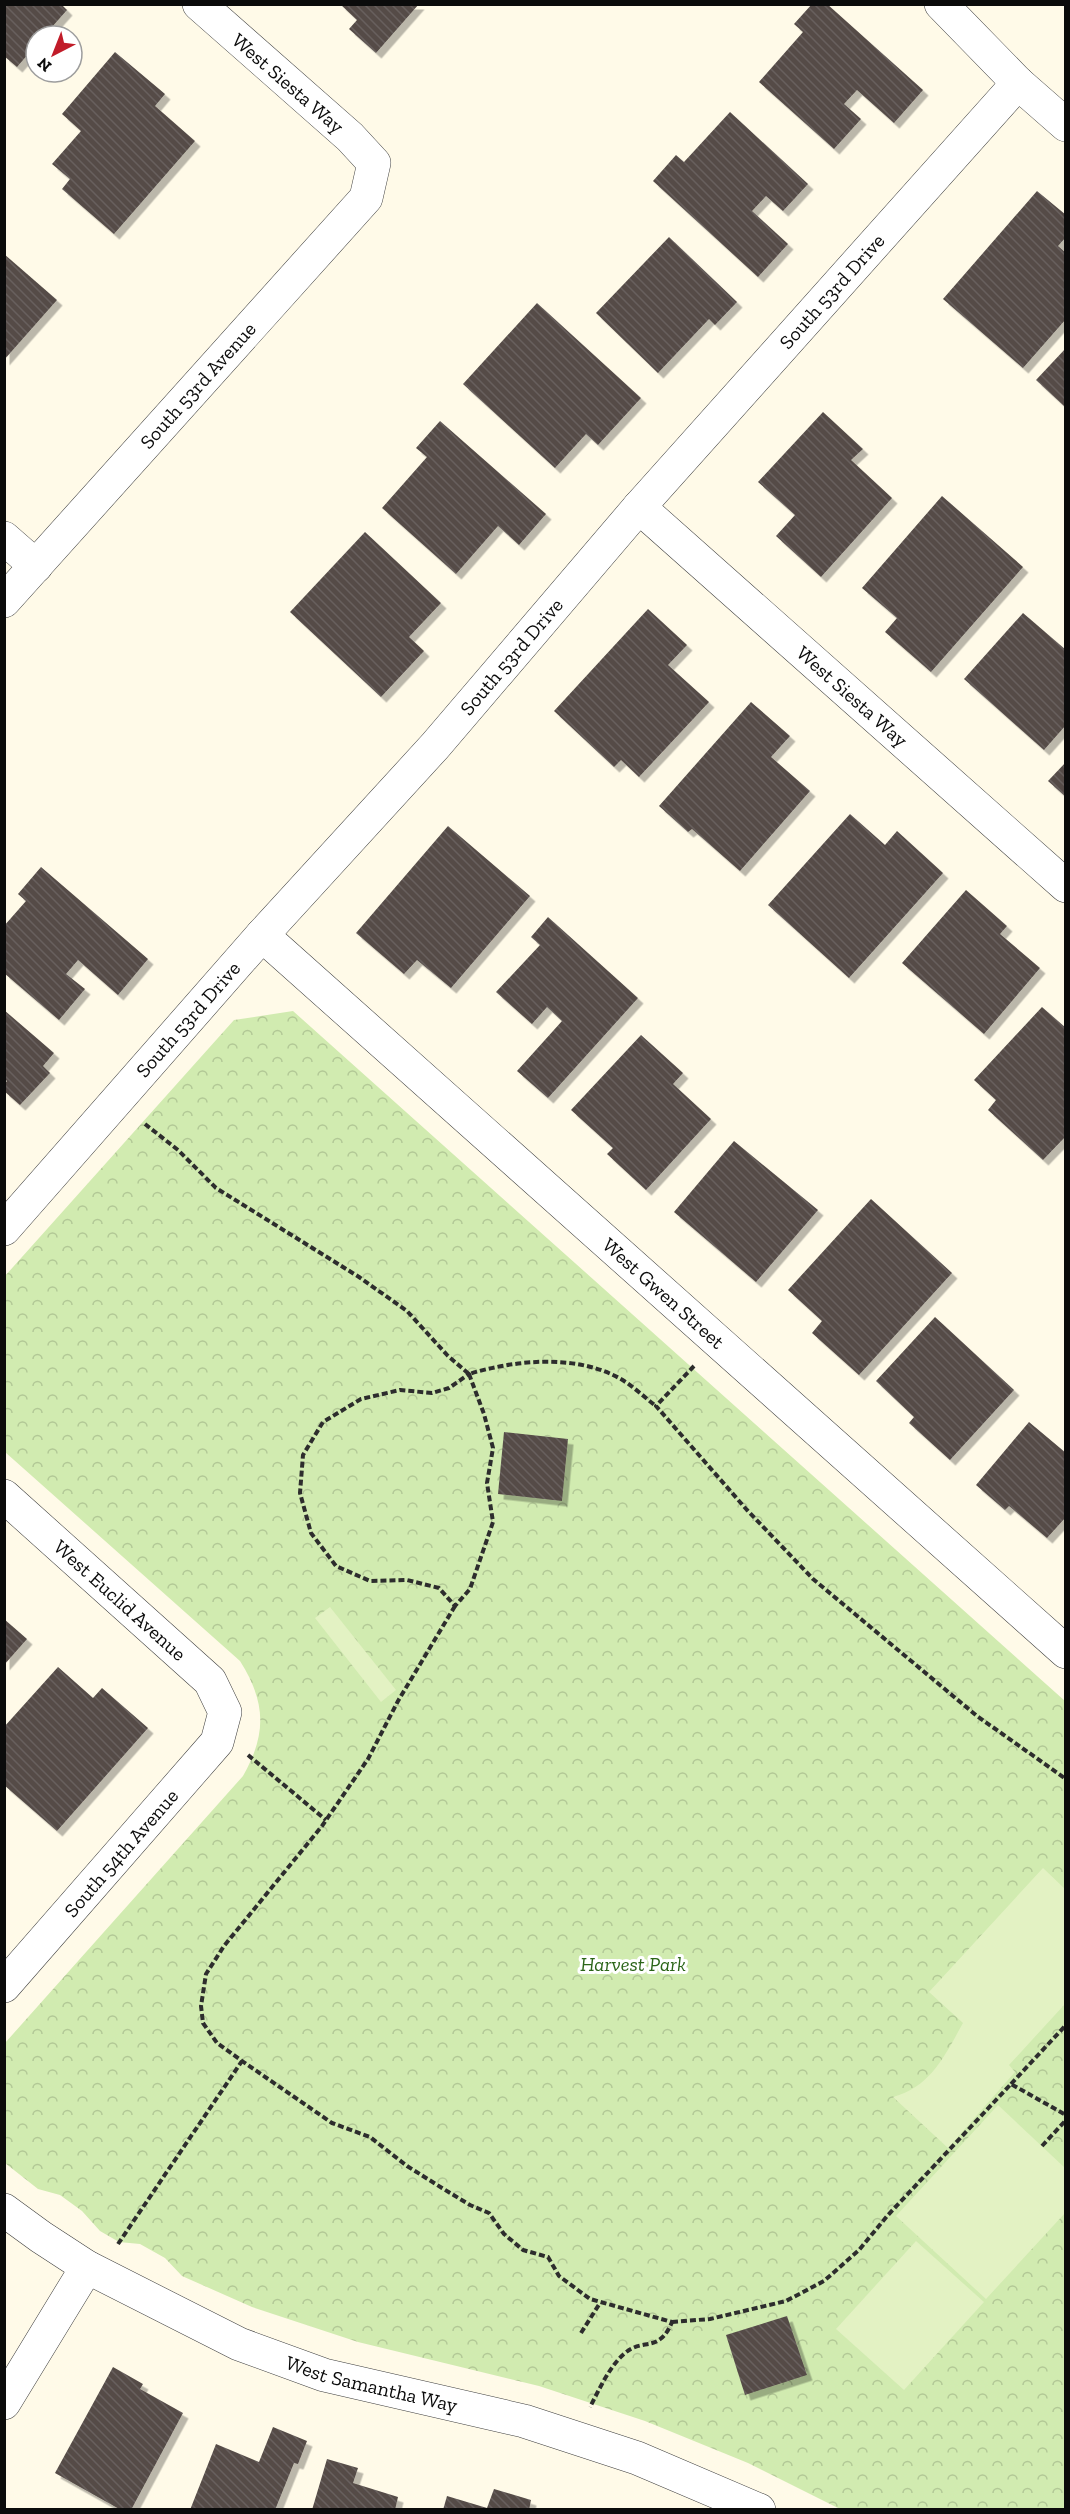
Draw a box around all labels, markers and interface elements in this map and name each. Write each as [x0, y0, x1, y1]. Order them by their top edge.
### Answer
north arrow [24, 24, 84, 84]
street label: West Siesta Way [227, 28, 349, 139]
text: N [33, 54, 55, 76]
street label: South 53rd Drive [774, 229, 890, 354]
street label: South 53rd Avenue [135, 317, 261, 454]
street label: South 53rd Drive [455, 593, 568, 720]
street label: West Siesta Way [792, 641, 913, 752]
street label: South 53rd Drive [131, 956, 245, 1082]
street label: West Gwen Street [598, 1233, 730, 1354]
street label: West Euclid Avenue [49, 1535, 191, 1666]
street label: South 54th Avenue [59, 1784, 183, 1922]
park label: Harvest Park [580, 1952, 686, 1976]
street label: West Samantha Way [283, 2350, 460, 2417]

